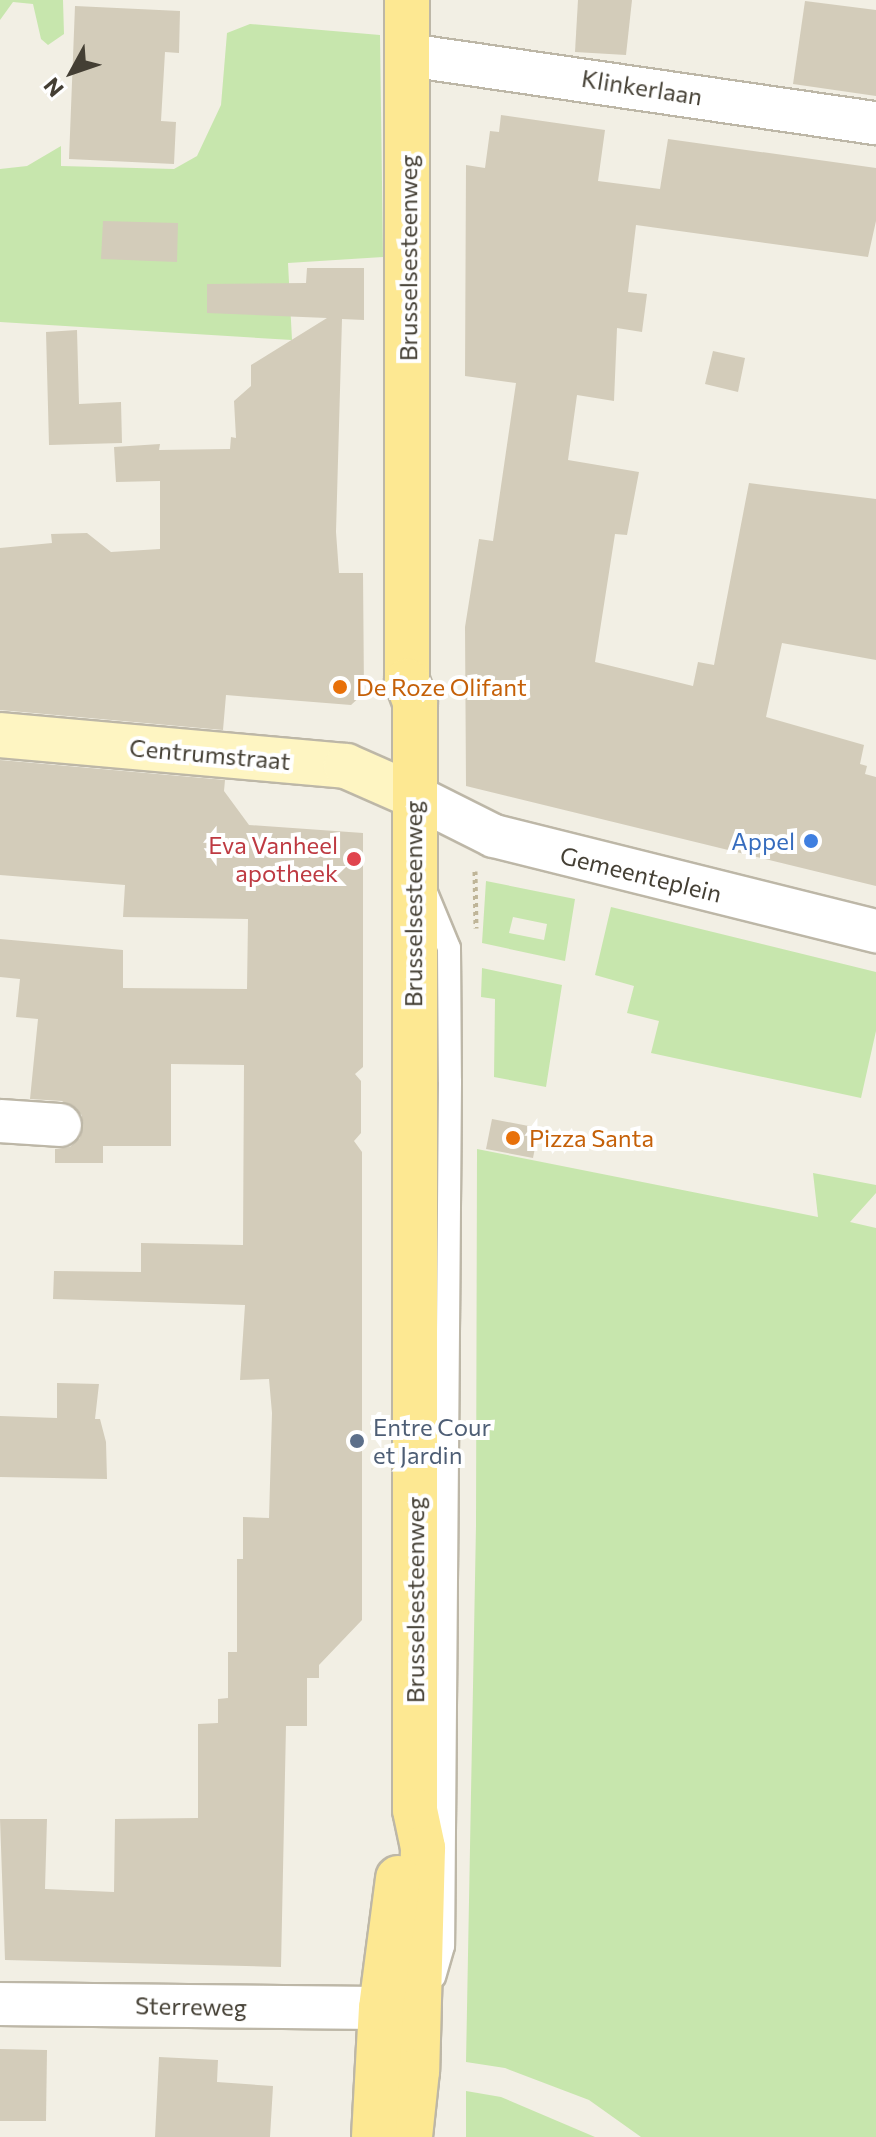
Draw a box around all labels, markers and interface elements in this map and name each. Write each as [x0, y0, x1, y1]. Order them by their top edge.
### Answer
north arrow [32, 32, 112, 112]
street label: Klinkerlaan [580, 63, 704, 111]
text: N [38, 73, 69, 103]
street label: Brusselsesteenweg [394, 155, 422, 361]
place label: De Roze Olifant [356, 673, 527, 701]
marker: De Roze Olifant [331, 678, 349, 696]
street label: Centrumstraat [128, 733, 292, 775]
street label: Brusselsesteenweg [399, 801, 427, 1007]
place label: Appel [731, 827, 795, 855]
place label: Eva Vanheel apotheek [208, 831, 338, 887]
marker: Appel [802, 832, 820, 850]
street label: Gemeenteplein [557, 840, 725, 908]
marker: Eva Vanheel apotheek [345, 850, 363, 868]
place label: Pizza Santa [529, 1124, 654, 1152]
marker: Pizza Santa [504, 1129, 522, 1147]
place label: Entre Cour et Jardin [373, 1413, 491, 1469]
marker: Entre Cour et Jardin [348, 1432, 366, 1450]
street label: Brusselsesteenweg [401, 1497, 429, 1703]
street label: Sterreweg [135, 1991, 247, 2021]

